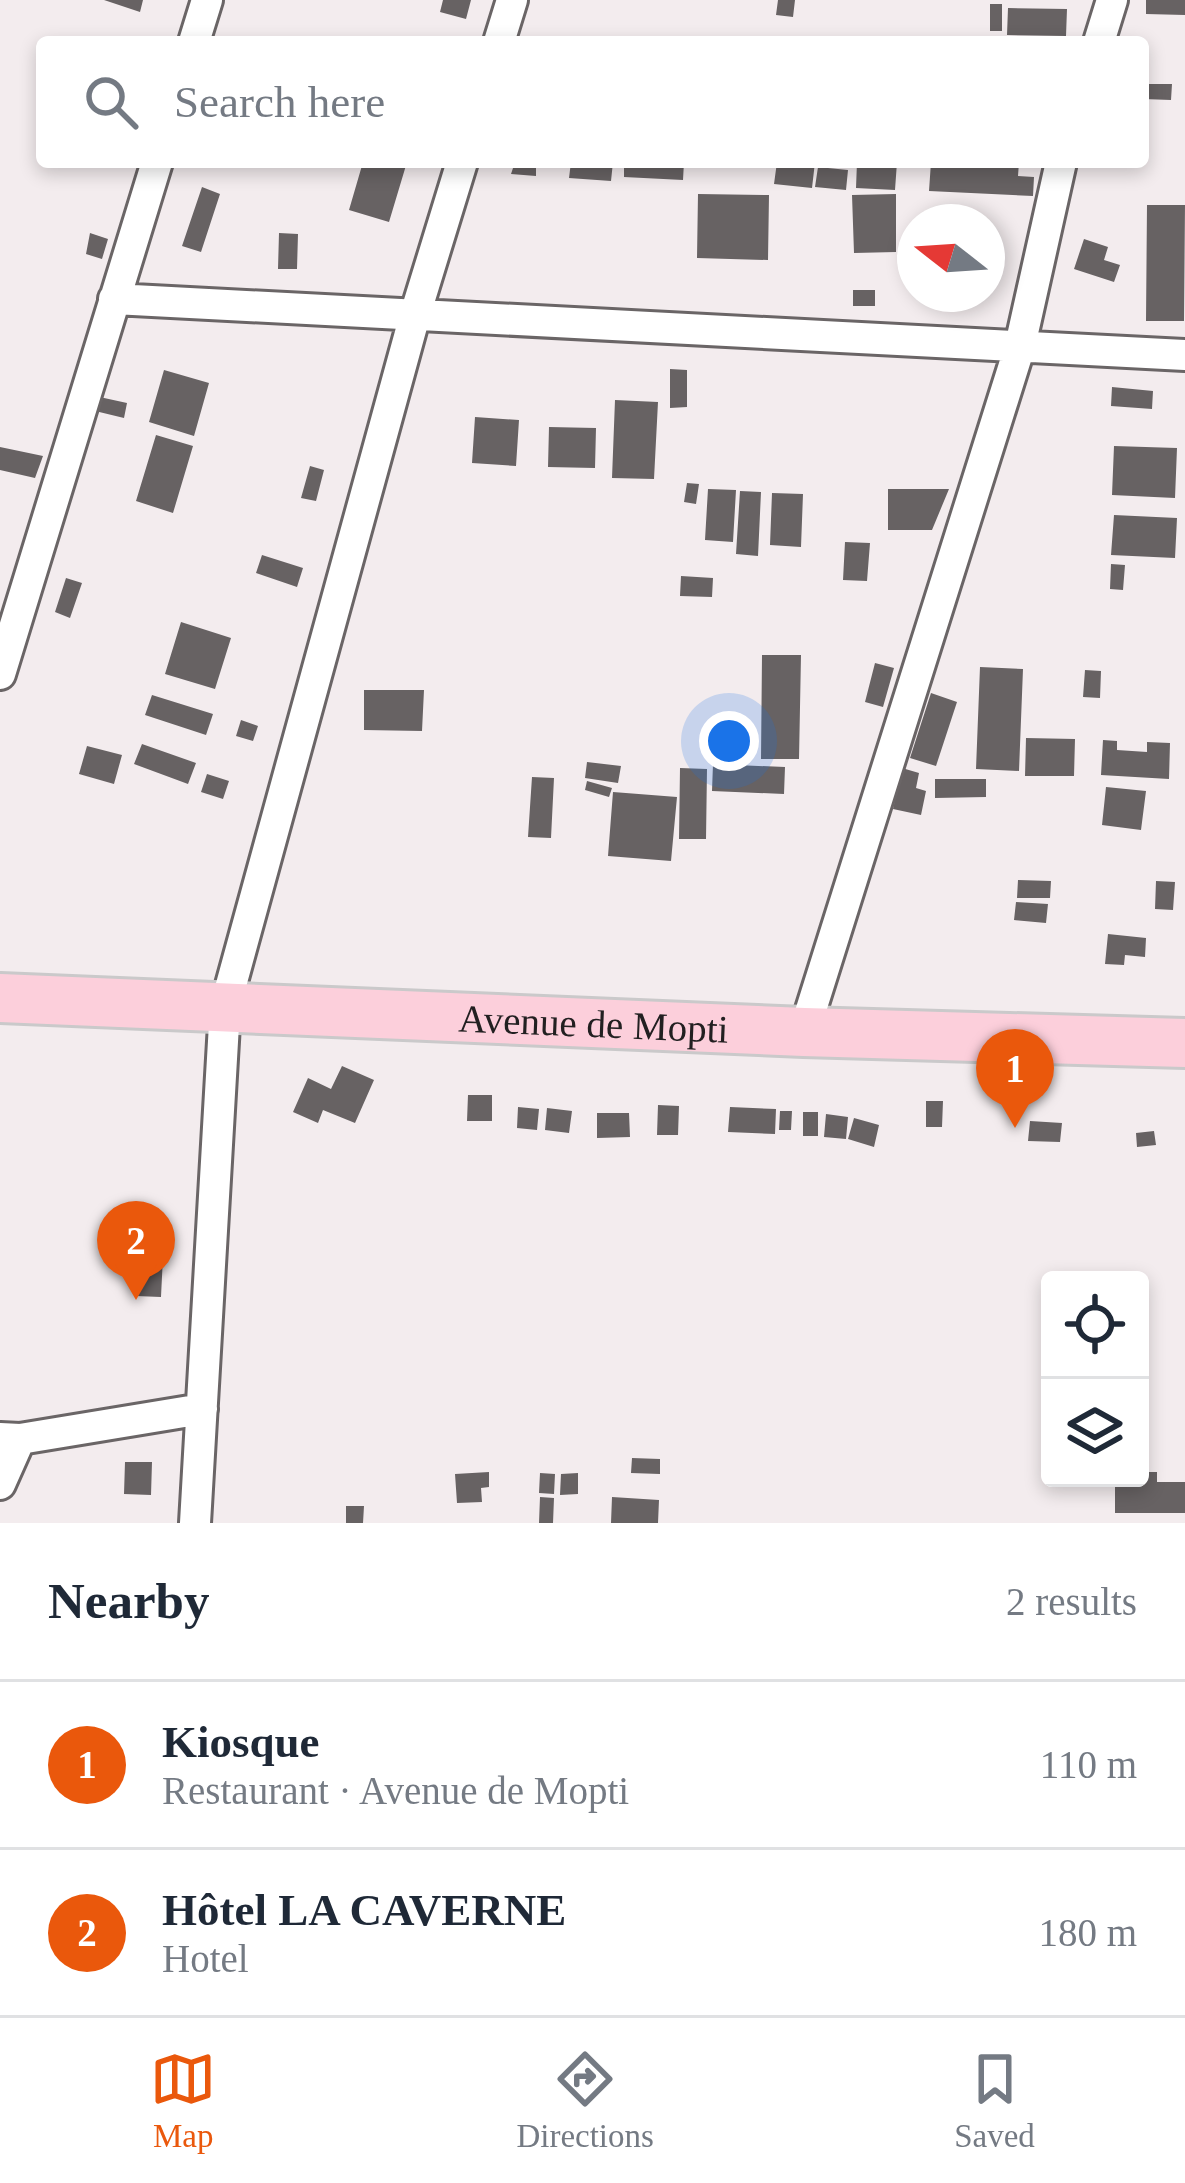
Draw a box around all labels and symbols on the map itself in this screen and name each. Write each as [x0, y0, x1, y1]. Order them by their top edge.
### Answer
north arrow [897, 204, 1005, 312]
your location [699, 711, 759, 771]
street label: Avenue de Mopti [458, 996, 729, 1051]
pin: 1 [976, 1029, 1054, 1128]
pin: 2 [97, 1201, 175, 1300]

